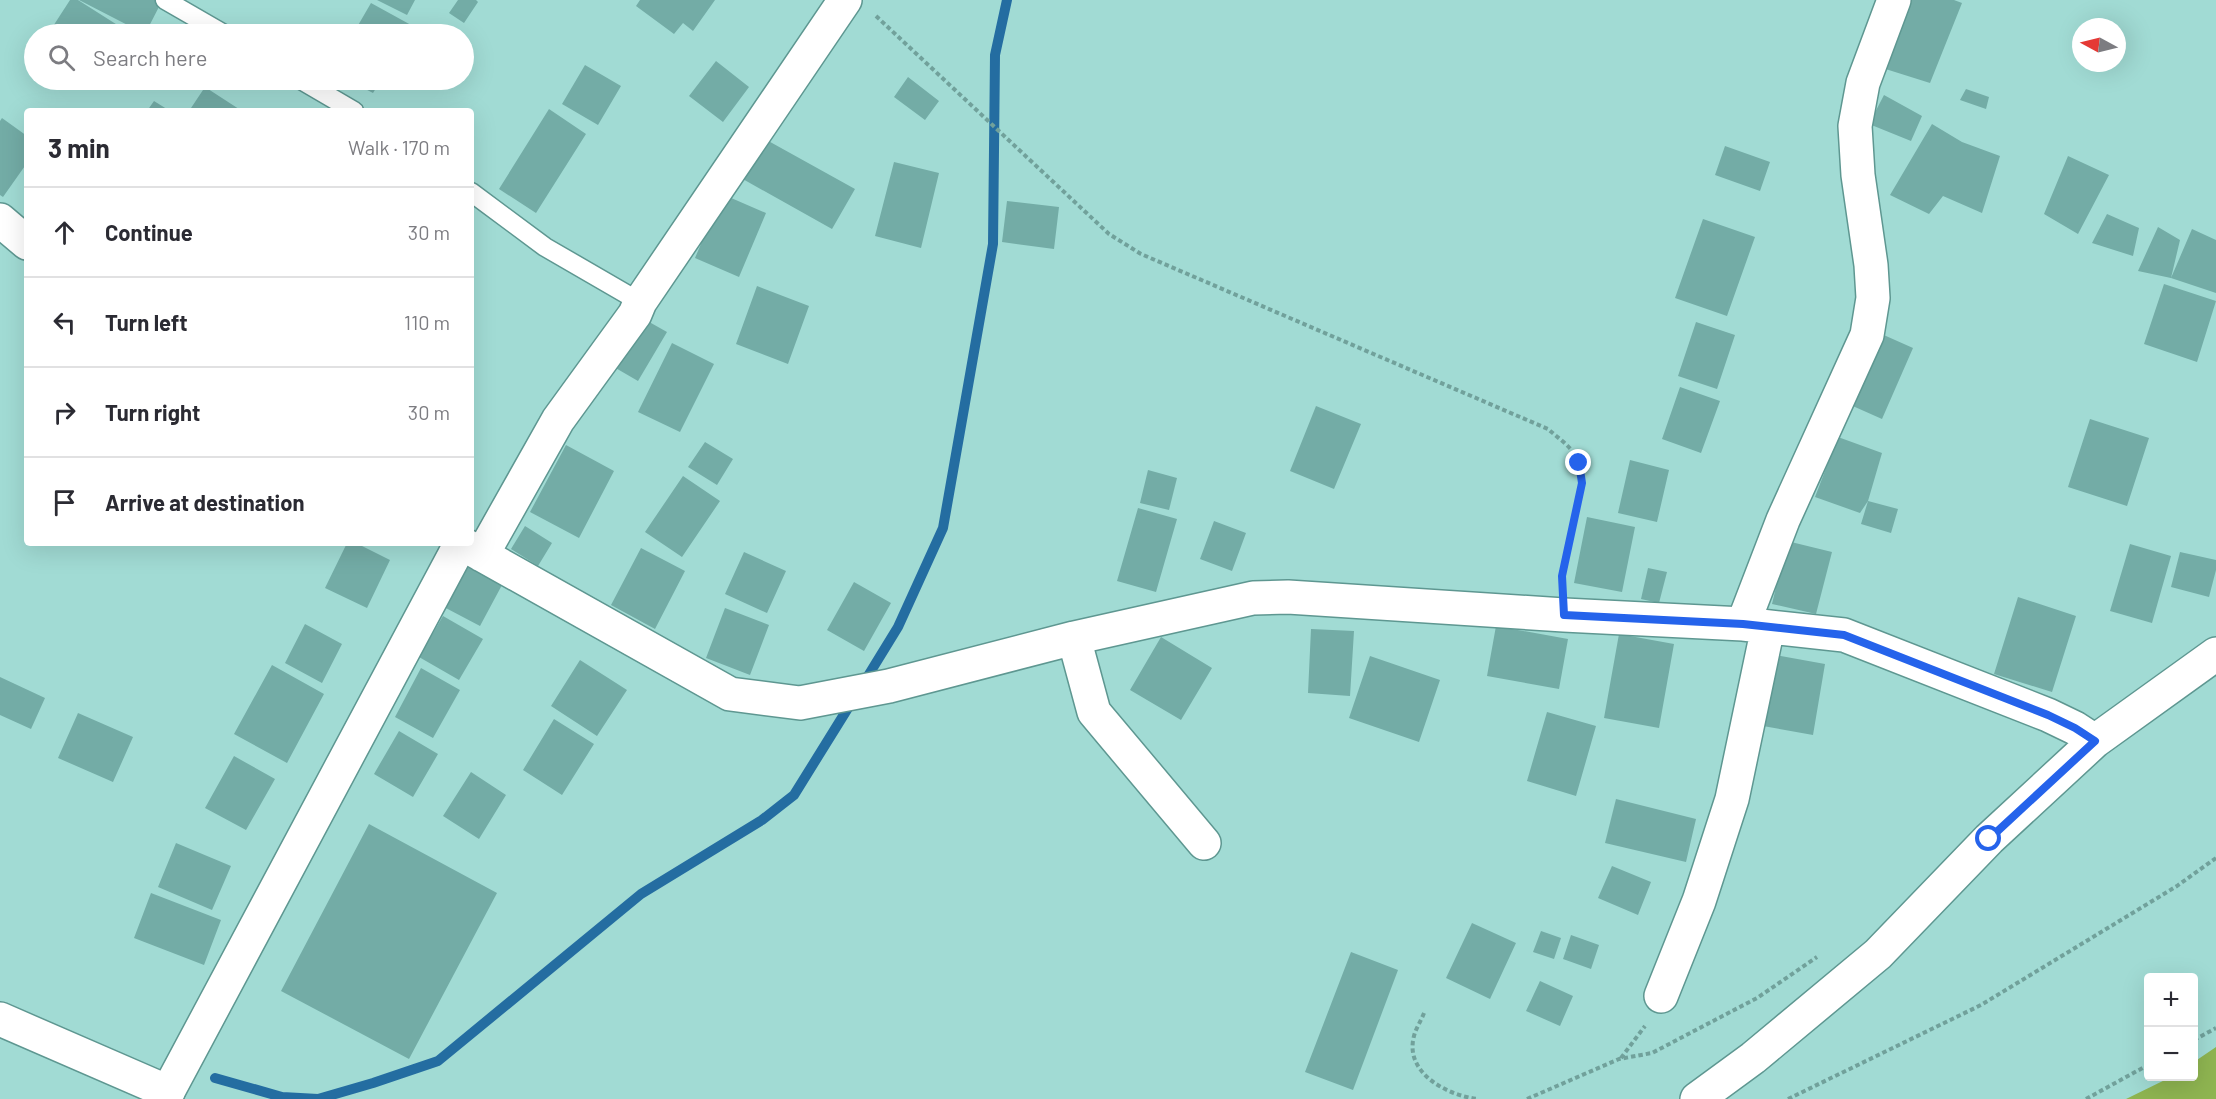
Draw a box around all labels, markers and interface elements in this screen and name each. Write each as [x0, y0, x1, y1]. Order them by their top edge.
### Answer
north arrow [2072, 18, 2126, 72]
search box [24, 24, 474, 90]
icon: search [45, 41, 78, 74]
text: Search here [93, 44, 207, 70]
text: 3 min [48, 132, 110, 163]
text: Walk · 170 m [348, 135, 450, 159]
icon: ahead [48, 216, 81, 249]
text: Continue [105, 219, 193, 245]
text: 30 m [408, 220, 450, 244]
icon: left [48, 306, 81, 339]
text: Turn left [105, 309, 188, 335]
text: 110 m [404, 310, 450, 334]
icon: right [48, 396, 81, 429]
text: Turn right [105, 399, 200, 425]
text: 30 m [408, 400, 450, 424]
route end [1565, 449, 1591, 475]
icon: arrive [48, 486, 81, 519]
text: Arrive at destination [105, 489, 304, 515]
route start [1975, 825, 2001, 851]
map controls [2144, 973, 2198, 1081]
button: + [2144, 973, 2198, 1027]
button: − [2144, 1027, 2198, 1081]

